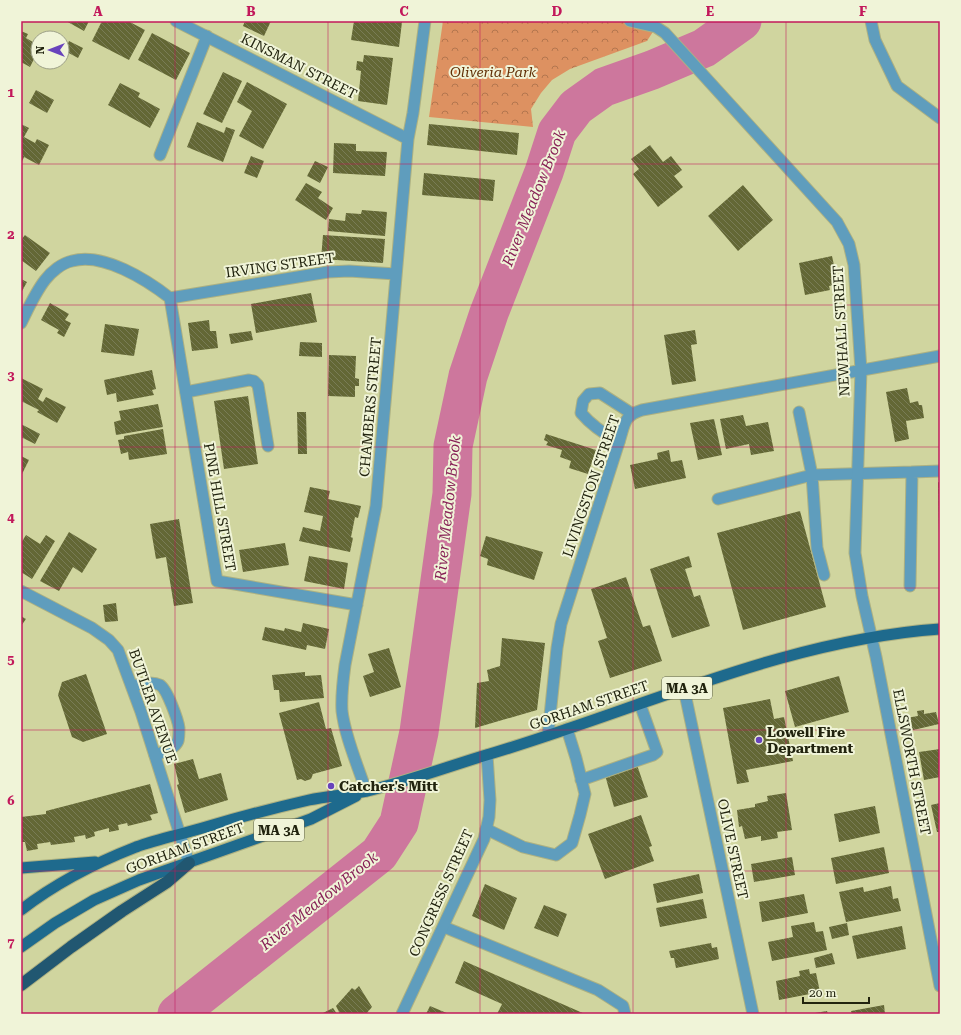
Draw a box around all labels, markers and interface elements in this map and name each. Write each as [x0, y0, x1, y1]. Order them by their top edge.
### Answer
text: A [93, 4, 103, 19]
text: B [246, 4, 256, 19]
text: C [399, 4, 409, 19]
text: D [552, 4, 562, 19]
text: E [706, 4, 714, 19]
text: F [859, 4, 867, 19]
north arrow [30, 30, 70, 70]
street label: KINSMAN STREET [238, 30, 360, 102]
text: N [34, 45, 47, 54]
park label: Oliveria Park [450, 64, 536, 80]
text: 1 [7, 85, 15, 100]
water label: River Meadow Brook [498, 126, 570, 270]
text: 2 [7, 227, 15, 242]
street label: IRVING STREET [224, 249, 336, 281]
street label: NEWHALL STREET [830, 265, 852, 397]
street label: CHAMBERS STREET [356, 337, 384, 477]
text: 3 [7, 368, 15, 383]
street label: LIVINGSTON STREET [559, 413, 623, 559]
water label: River Meadow Brook [431, 434, 465, 582]
street label: PINE HILL STREET [201, 441, 239, 573]
text: 4 [7, 510, 15, 525]
street label: BUTLER AVENUE [126, 647, 180, 765]
text: 5 [7, 652, 15, 667]
street label: GORHAM STREET [527, 677, 651, 733]
road number: MA 3A [662, 677, 712, 699]
street label: ELLSWORTH STREET [890, 687, 934, 837]
place label: Lowell Fire Department [767, 724, 853, 756]
marker: Lowell Fire Department [754, 735, 764, 745]
place label: Catcher's Mitt [339, 778, 438, 794]
marker: Catcher's Mitt [326, 781, 336, 791]
text: 6 [7, 793, 15, 808]
street label: OLIVE STREET [715, 797, 751, 901]
street label: GORHAM STREET [124, 819, 246, 877]
road number: MA 3A [254, 819, 304, 841]
street label: CONGRESS STREET [406, 827, 476, 959]
water label: River Meadow Brook [256, 848, 382, 954]
text: 7 [7, 935, 15, 950]
scale bar [803, 979, 869, 1005]
text: 20 m [809, 986, 836, 1000]

